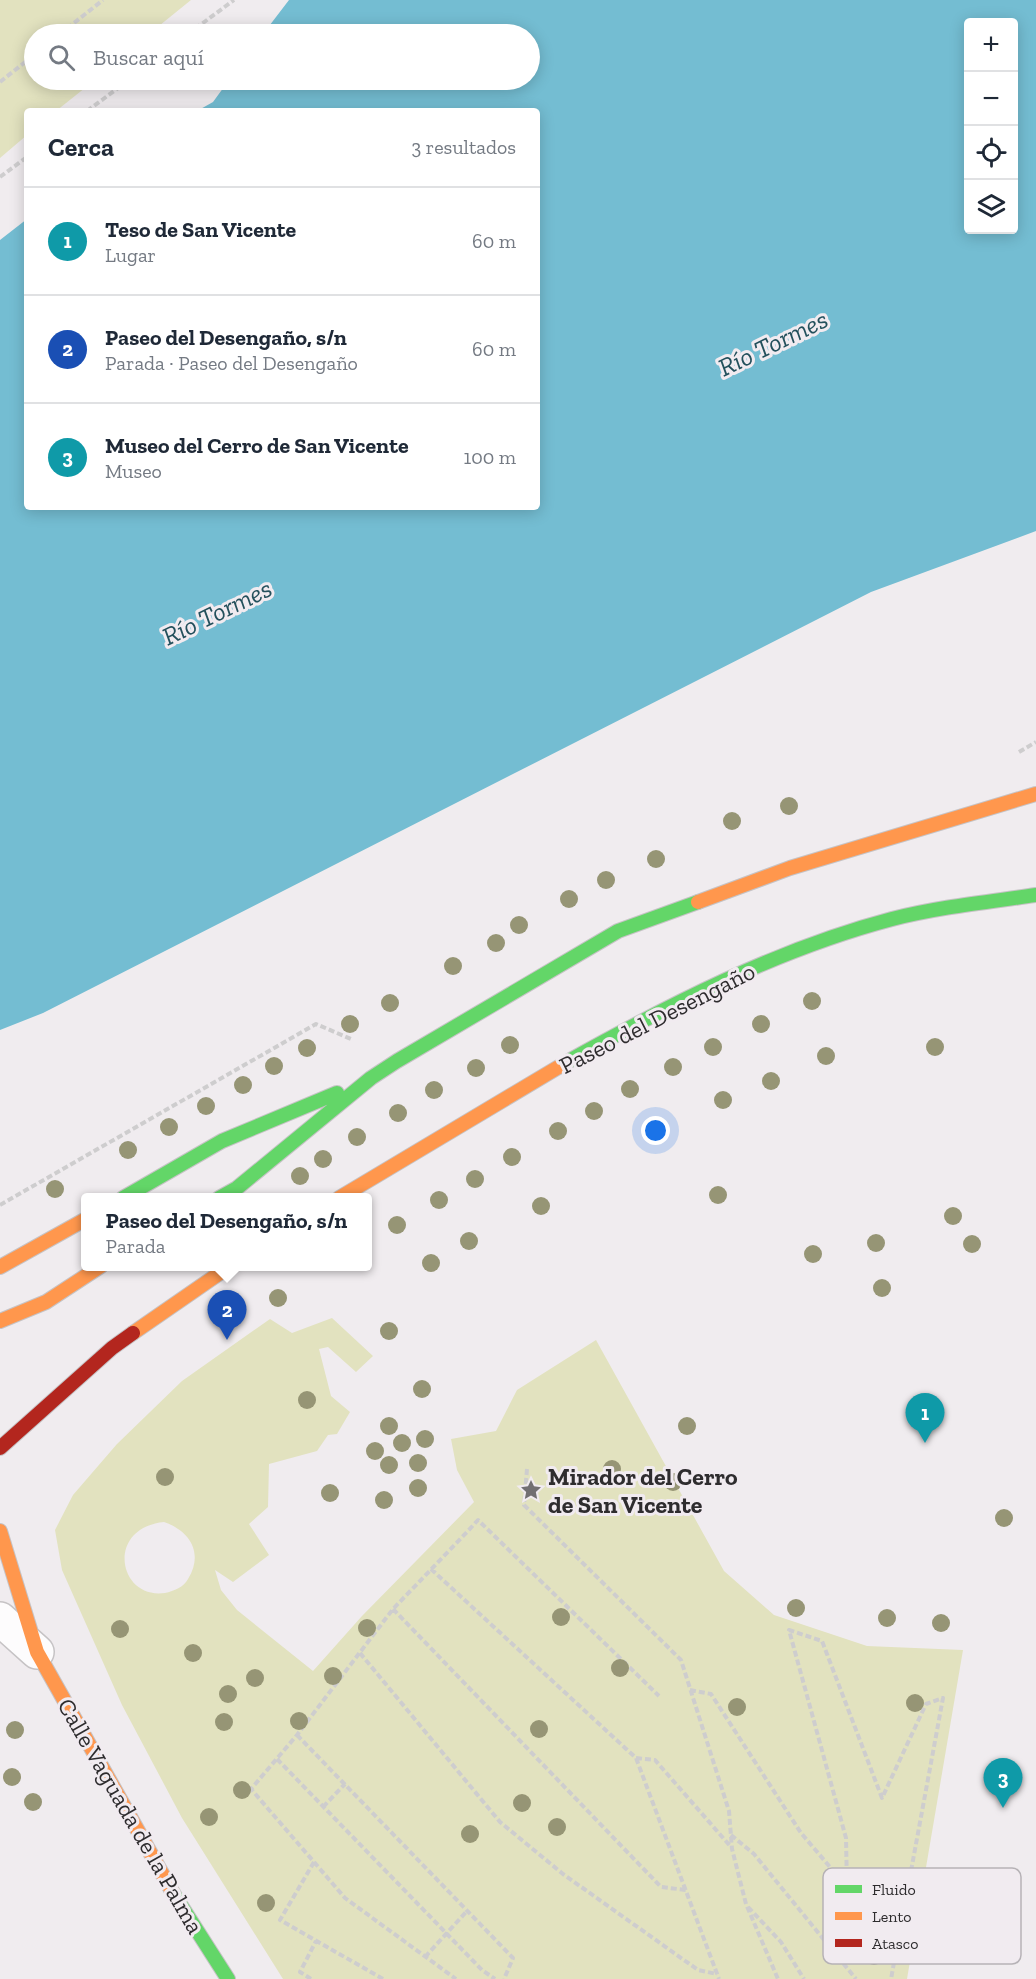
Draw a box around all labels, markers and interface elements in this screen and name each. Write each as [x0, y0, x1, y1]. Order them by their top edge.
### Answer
map controls [964, 18, 1018, 234]
button: + [964, 18, 1018, 72]
search box [24, 24, 540, 90]
icon: search [45, 41, 78, 74]
text: Buscar aquí [93, 44, 204, 71]
button: − [964, 72, 1018, 126]
button: locate [964, 126, 1018, 180]
text: Cerca [48, 131, 114, 163]
text: 3 resultados [412, 135, 516, 159]
button: layers [964, 180, 1018, 234]
text: Teso de San Vicente [105, 216, 296, 243]
text: 1 [63, 229, 72, 253]
text: 60 m [472, 229, 516, 253]
text: Lugar [105, 243, 156, 267]
water label: Río Tormes [713, 303, 833, 383]
text: Paseo del Desengaño, s/n [105, 324, 347, 351]
text: 2 [62, 337, 73, 361]
text: 60 m [472, 337, 516, 361]
text: Parada · Paseo del Desengaño [105, 351, 358, 375]
text: Museo del Cerro de San Vicente [105, 432, 409, 459]
text: 3 [62, 445, 73, 469]
text: 100 m [463, 445, 516, 469]
text: Museo [105, 459, 162, 483]
water label: Río Tormes [157, 572, 277, 652]
street label: Paseo del Desengaño [554, 956, 760, 1080]
your location [641, 1116, 670, 1145]
popup [81, 1193, 372, 1271]
text: Paseo del Desengaño, s/n [106, 1207, 347, 1234]
text: Parada [106, 1234, 165, 1258]
pin: 2 [208, 1290, 246, 1340]
pin: 1 [906, 1394, 944, 1443]
place label: Mirador del Cerro de San Vicente [548, 1462, 738, 1519]
place icon: Mirador del Cerro de San Vicente [519, 1478, 543, 1502]
street label: Calle Vaguada de la Palma [52, 1693, 211, 1939]
pin: 3 [984, 1758, 1022, 1808]
legend [823, 1868, 1021, 1964]
text: Fluido [872, 1880, 916, 1899]
text: Lento [872, 1907, 912, 1926]
text: Atasco [872, 1934, 918, 1953]

